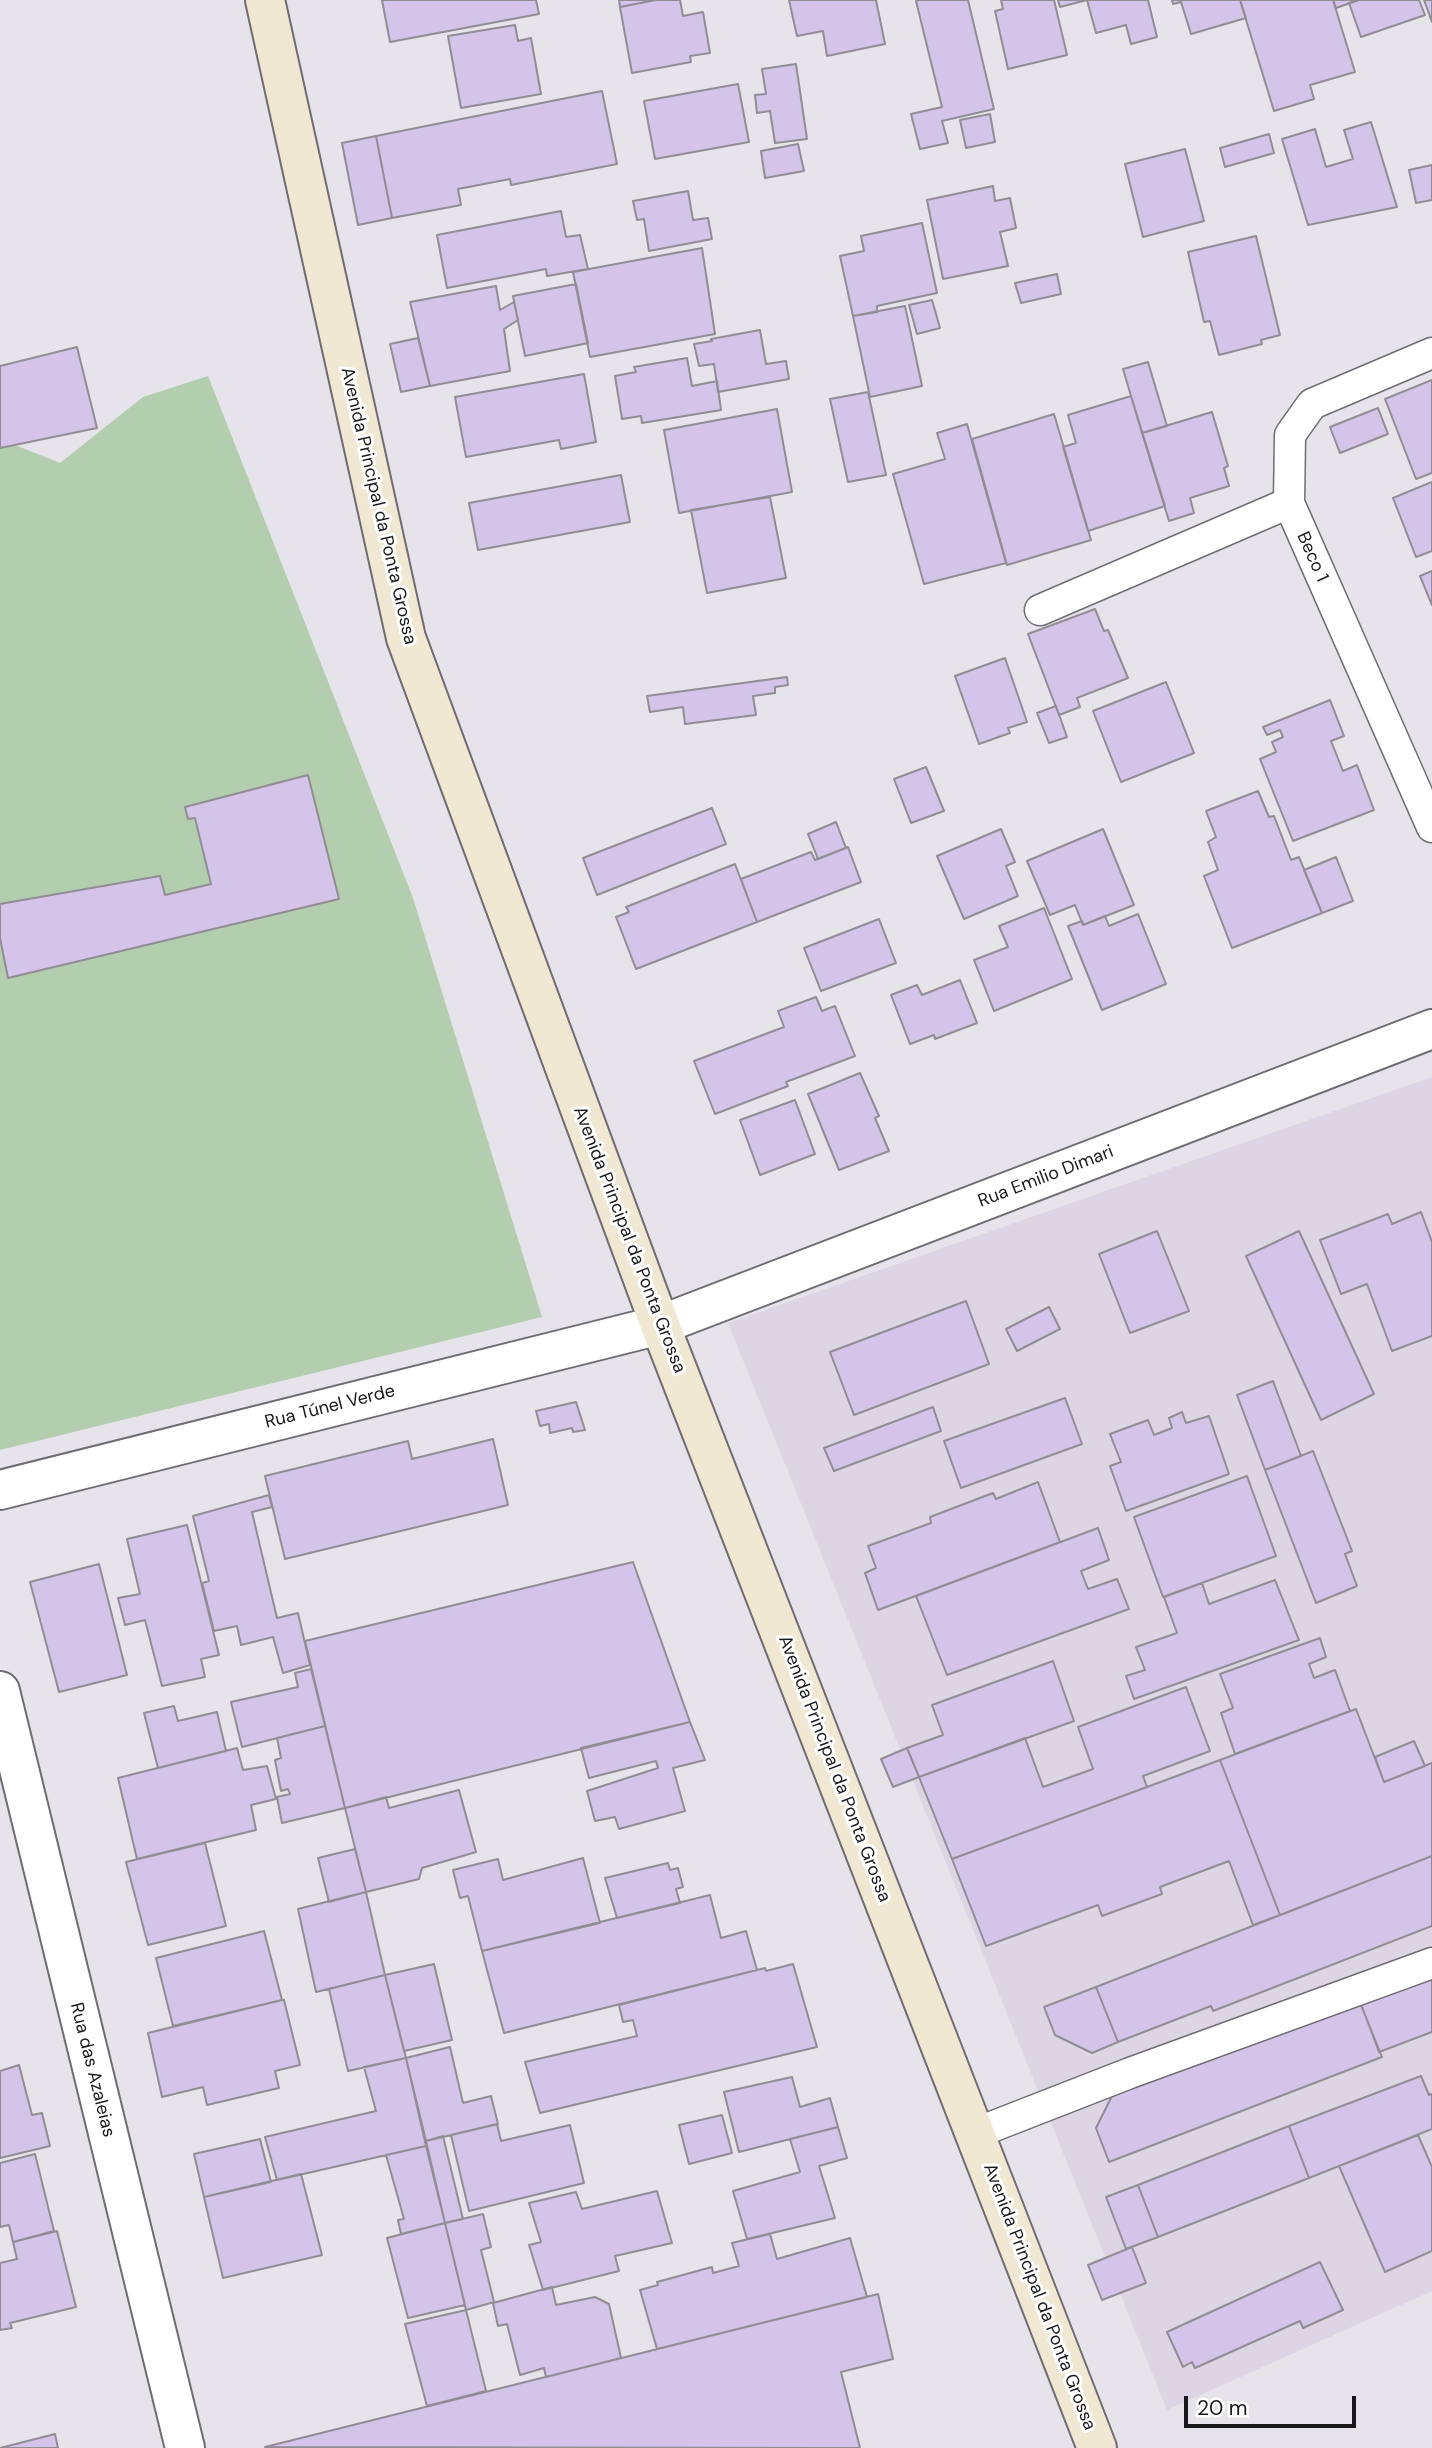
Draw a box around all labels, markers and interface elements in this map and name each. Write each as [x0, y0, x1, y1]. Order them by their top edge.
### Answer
street label: Avenida Principal da Ponta Grossa [336, 365, 420, 647]
street label: Beco 1 [1291, 529, 1333, 585]
street label: Avenida Principal da Ponta Grossa [568, 1104, 690, 1376]
street label: Rua Emilio Dimari [975, 1141, 1117, 1213]
street label: Rua Túnel Verde [263, 1380, 397, 1434]
street label: Avenida Principal da Ponta Grossa [773, 1633, 895, 1905]
street label: Rua das Azaleias [65, 2001, 119, 2139]
street label: Avenida Principal da Ponta Grossa [978, 2161, 1100, 2433]
scale bar [1187, 2382, 1358, 2426]
text: 20 m [1197, 2394, 1248, 2422]

